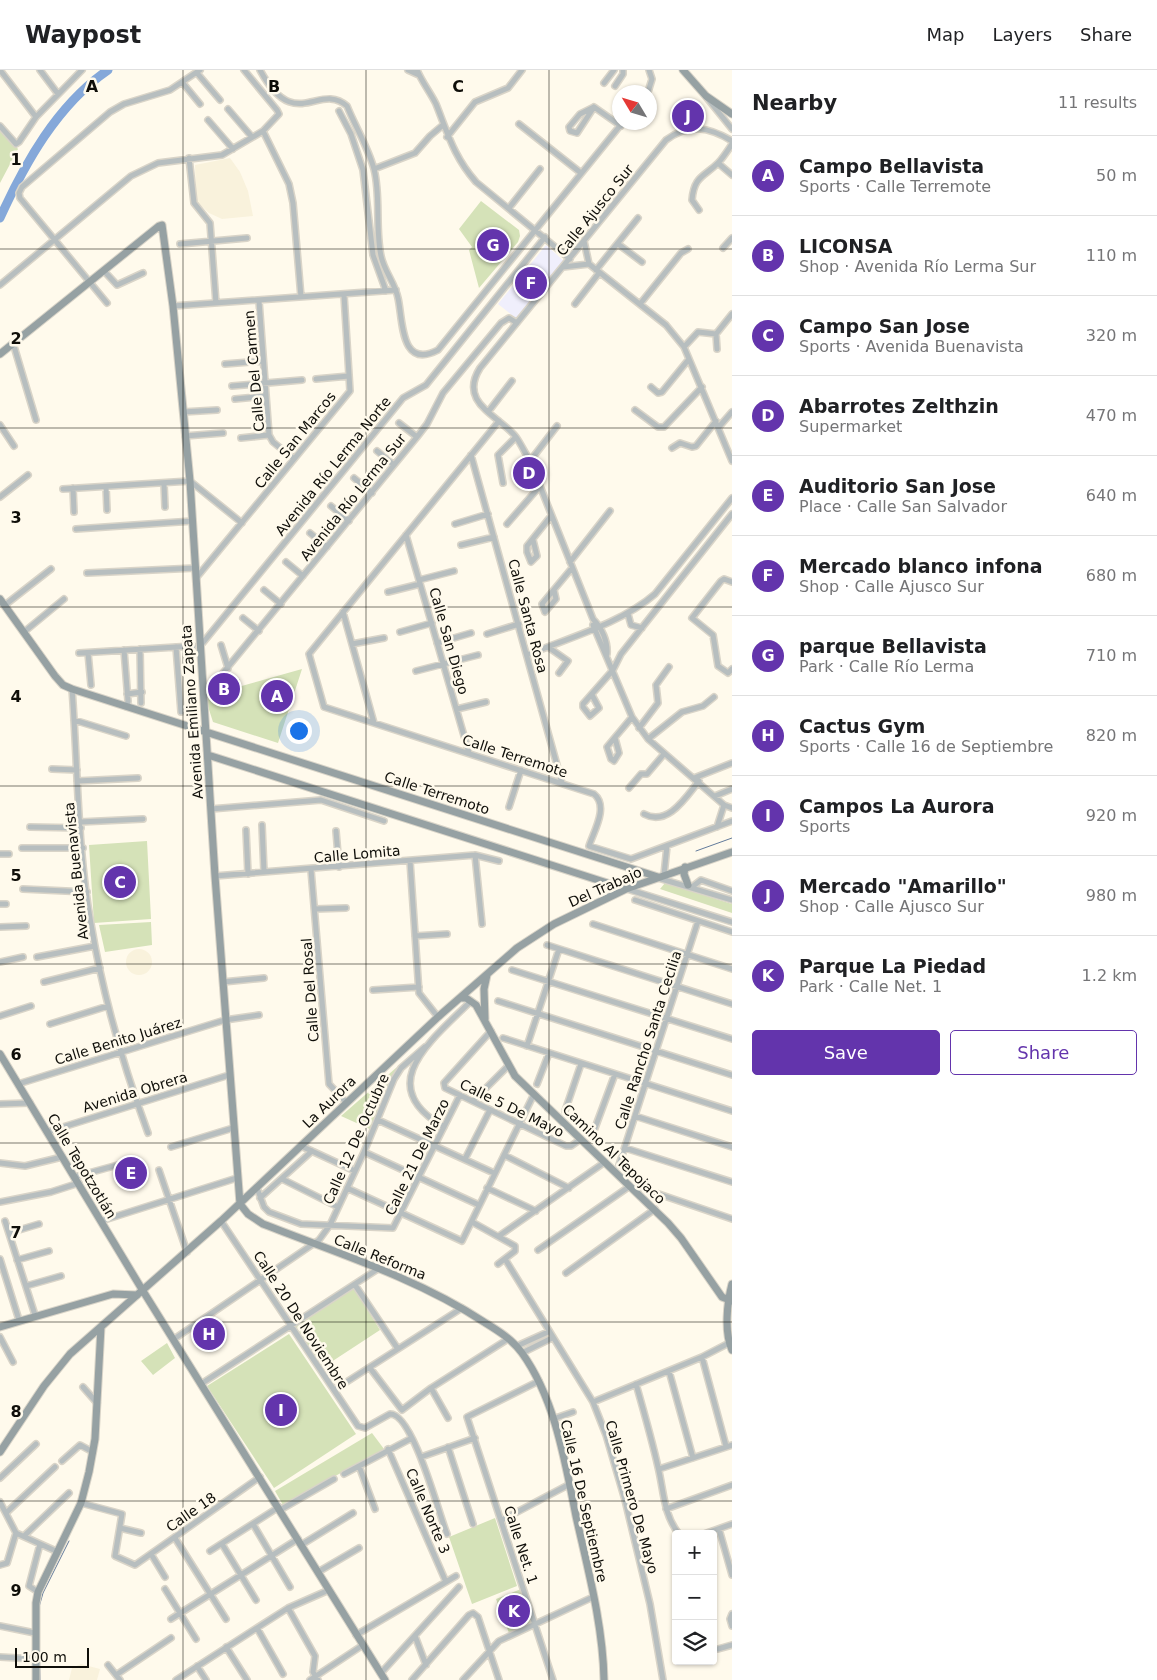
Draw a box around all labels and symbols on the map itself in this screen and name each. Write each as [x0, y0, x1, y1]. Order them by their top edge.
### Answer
text: A [86, 77, 99, 96]
text: B [268, 77, 280, 96]
text: C [452, 77, 464, 96]
north arrow [612, 85, 657, 130]
pin: J [672, 97, 704, 135]
text: 1 [10, 150, 22, 169]
street label: Calle Ajusco Sur [553, 161, 637, 259]
pin: G [477, 226, 509, 264]
pin: F [515, 264, 547, 302]
street label: Calle Del Carmen [241, 310, 267, 432]
text: 2 [10, 329, 22, 348]
street label: Calle San Marcos [251, 388, 339, 492]
street label: Avenida Río Lerma Norte [272, 393, 394, 539]
street label: Avenida Río Lerma Sur [297, 430, 409, 564]
pin: D [513, 454, 545, 492]
text: 3 [10, 508, 22, 527]
street label: Calle Santa Rosa [505, 557, 551, 675]
street label: Calle San Diego [426, 586, 472, 696]
street label: Avenida Emiliano Zapata [178, 624, 206, 800]
pin: B [208, 670, 240, 708]
pin: A [261, 677, 293, 715]
text: 4 [10, 687, 22, 706]
your location [286, 718, 312, 744]
street label: Calle Terremote [460, 731, 570, 781]
street label: Calle Terremoto [382, 768, 492, 818]
street label: Avenida Buenavista [61, 801, 91, 941]
street label: Calle Lomita [313, 842, 401, 866]
pin: C [104, 863, 136, 901]
street label: Del Trabajo [566, 864, 644, 910]
text: 5 [10, 866, 22, 885]
street label: Calle Del Rosal [298, 937, 322, 1043]
street label: Calle Rancho Santa Cecilia [612, 949, 684, 1131]
street label: Calle Benito Juárez [53, 1014, 183, 1068]
text: 6 [10, 1045, 22, 1064]
street label: Avenida Obrera [81, 1068, 189, 1116]
street label: Calle 12 De Octubre [320, 1071, 392, 1207]
street label: La Aurora [299, 1073, 359, 1131]
street label: Calle 5 De Mayo [457, 1076, 567, 1140]
street label: Calle 21 De Marzo [382, 1096, 452, 1218]
street label: Camino Al Tepojaco [559, 1101, 669, 1207]
street label: Calle Tepotzotlán [44, 1111, 120, 1221]
pin: E [115, 1154, 147, 1192]
text: 7 [10, 1223, 22, 1242]
street label: Calle Reforma [332, 1231, 428, 1283]
street label: Calle 20 De Noviembre [250, 1248, 352, 1392]
pin: H [193, 1315, 225, 1353]
pin: I [265, 1391, 297, 1429]
text: 8 [10, 1402, 22, 1421]
street label: Calle 16 De Septiembre [558, 1418, 610, 1584]
street label: Calle Primero De Mayo [602, 1418, 662, 1576]
street label: Calle Norte 3 [403, 1466, 453, 1556]
street label: Calle 18 [163, 1489, 219, 1535]
street label: Calle Net. 1 [501, 1504, 541, 1586]
text: 9 [10, 1581, 22, 1600]
pin: K [498, 1592, 530, 1630]
scale bar [15, 1645, 89, 1668]

